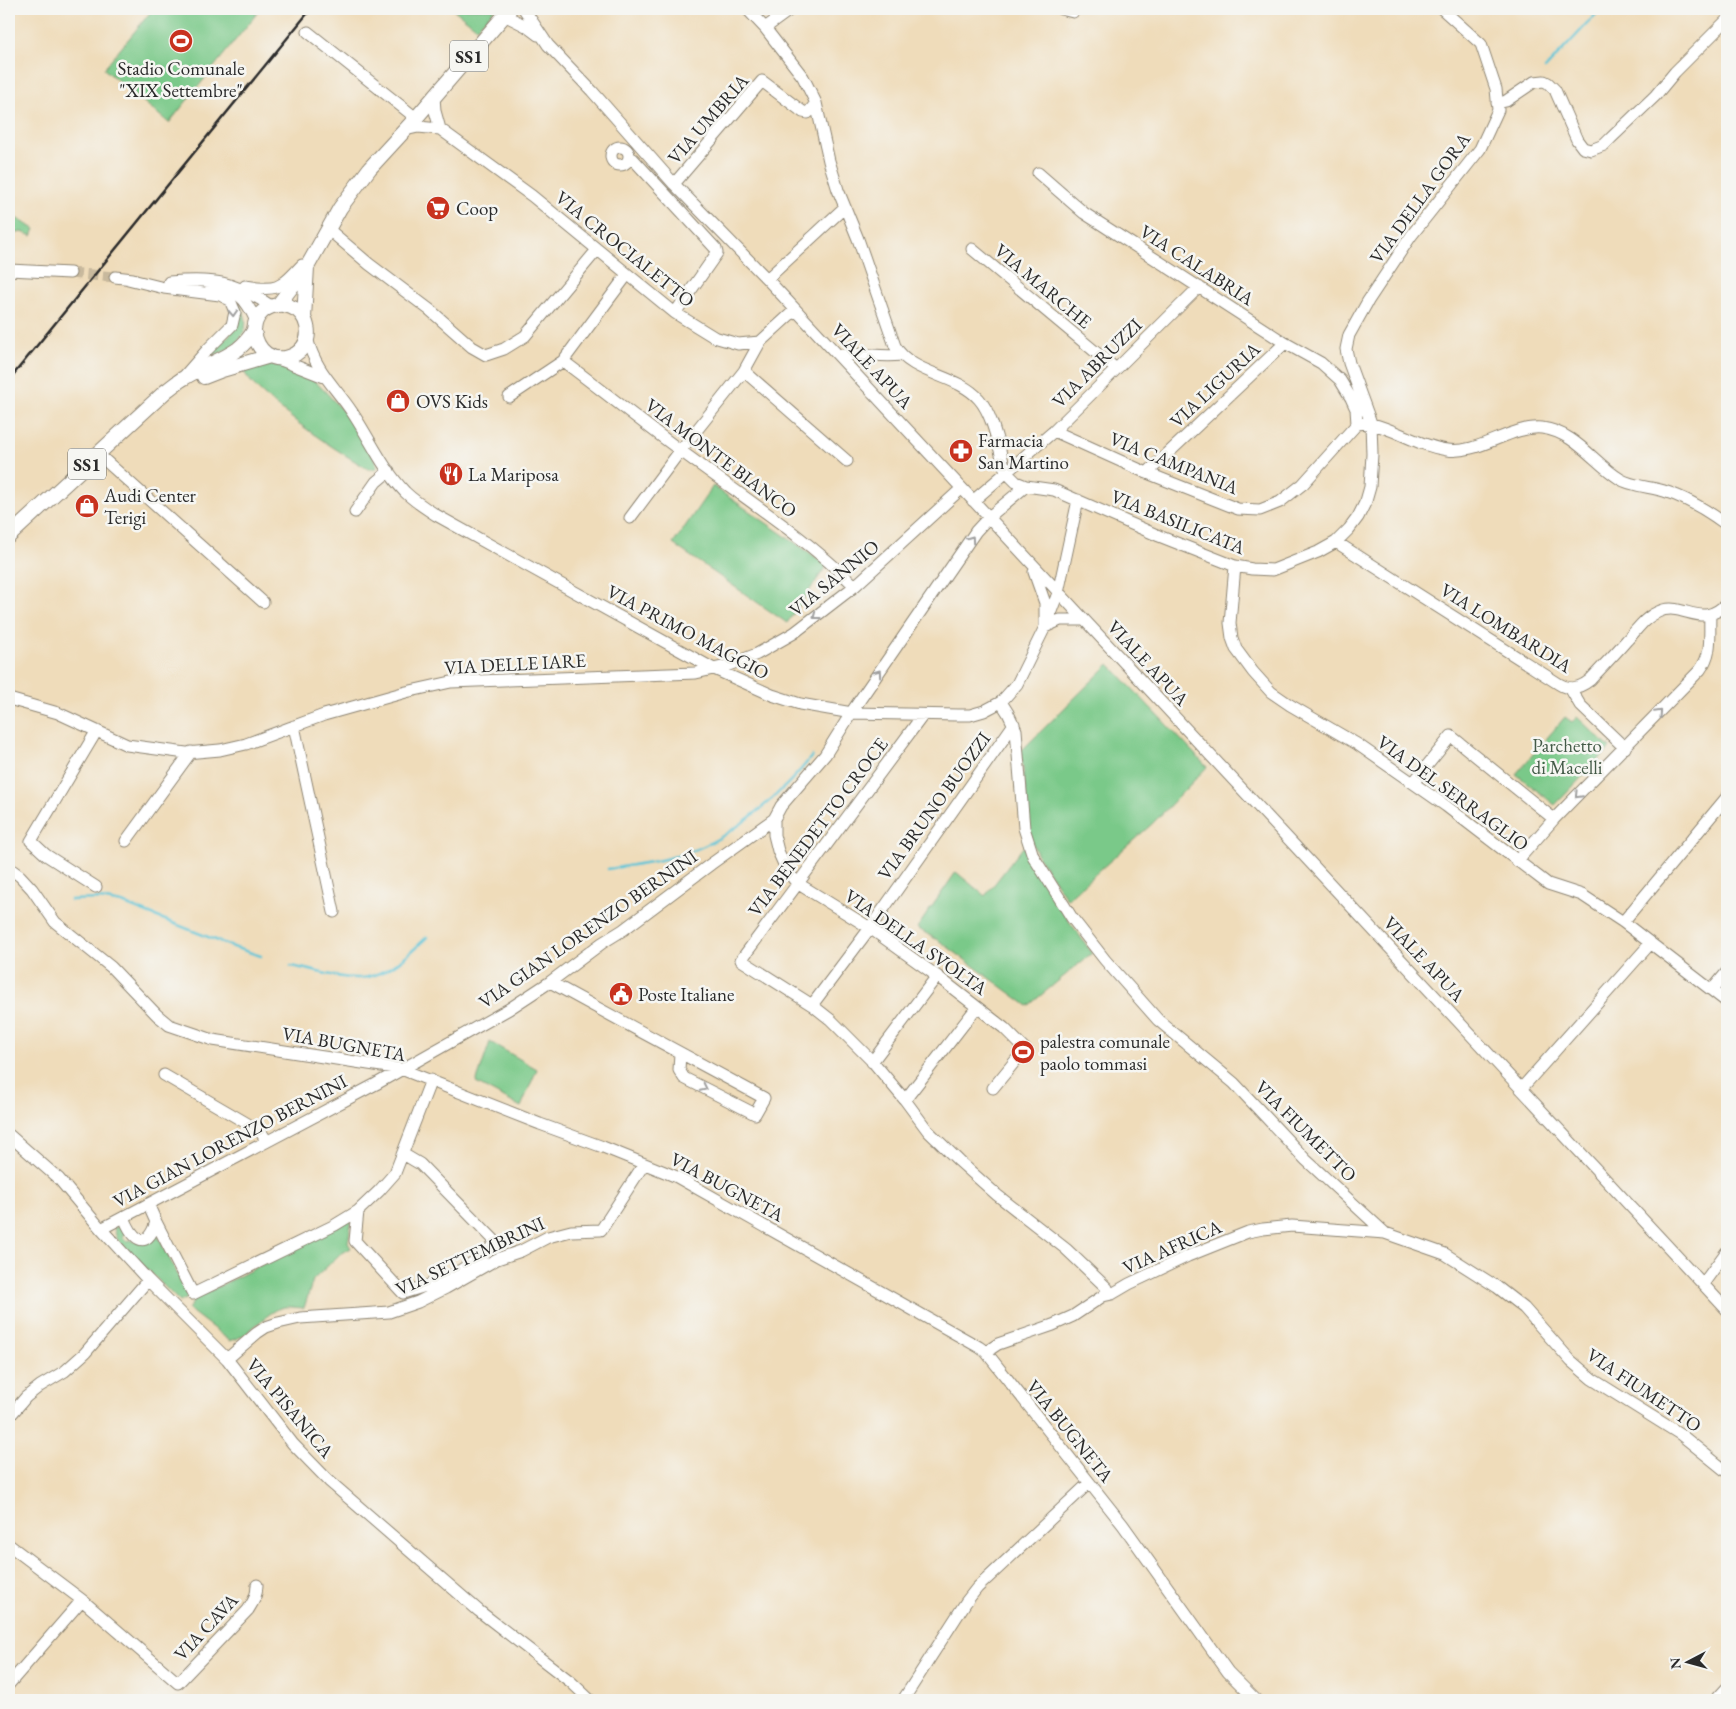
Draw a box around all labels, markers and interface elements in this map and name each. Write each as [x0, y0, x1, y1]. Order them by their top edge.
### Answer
sports icon: Stadio Comunale "XIX Settembre" [168, 28, 194, 54]
road number: SS1 [450, 40, 488, 72]
place label: Stadio Comunale "XIX Settembre" [117, 56, 245, 103]
street label: VIA UMBRIA [662, 68, 755, 169]
street label: VIA DELLA GORA [1364, 127, 1477, 269]
street label: VIA CROCIALETTO [550, 185, 700, 313]
supermarket icon: Coop [425, 195, 451, 221]
place label: Coop [456, 196, 498, 221]
street label: VIA CALABRIA [1135, 219, 1260, 312]
street label: VIA MARCHE [989, 238, 1097, 334]
one-way arrow [227, 309, 238, 317]
street label: VIA ABRUZZI [1047, 312, 1148, 413]
street label: VIALE APUA [826, 318, 919, 415]
street label: VIA LIGURIA [1165, 336, 1266, 433]
shop icon: OVS Kids [385, 388, 411, 414]
place label: OVS Kids [416, 389, 488, 414]
street label: VIA MONTE BIANCO [640, 393, 802, 523]
street label: VIA CAMPANIA [1106, 426, 1243, 500]
place label: Farmacia San Martino [978, 428, 1069, 475]
pharmacy icon: Farmacia San Martino [948, 438, 974, 464]
road number: SS1 [68, 448, 106, 479]
restaurant icon: La Mariposa [438, 461, 464, 487]
place label: La Mariposa [468, 462, 559, 487]
place label: Audi Center Terigi [103, 483, 197, 530]
street label: VIA BASILICATA [1107, 484, 1249, 561]
shop icon: Audi Center Terigi [74, 493, 100, 519]
street label: VIA SANNIO [784, 534, 884, 622]
one-way arrow [965, 535, 974, 545]
street label: VIA LOMBARDIA [1435, 577, 1577, 679]
street label: VIA PRIMO MAGGIO [602, 579, 774, 685]
one-way arrow [813, 610, 822, 618]
street label: VIALE APUA [1102, 615, 1195, 712]
street label: VIA DELLE IARE [444, 648, 587, 680]
one-way arrow [872, 669, 881, 678]
one-way arrow [1653, 710, 1662, 719]
street label: VIA BRUNO BUOZZI [872, 727, 997, 885]
street label: VIA DEL SERRAGLIO [1372, 729, 1534, 857]
street label: VIA BENEDETTO CROCE [742, 732, 894, 922]
park label: Parchetto di Macelli [1532, 733, 1603, 780]
one-way arrow [1575, 789, 1584, 798]
street label: VIA GIAN LORENZO BERNINI [474, 843, 703, 1014]
street label: VIA DELLA SVOLTA [840, 883, 993, 1001]
street label: VIALE APUA [1378, 911, 1471, 1008]
public building icon: Poste Italiane [608, 981, 634, 1007]
place label: Poste Italiane [638, 982, 735, 1007]
street label: VIA BUGNETA [280, 1021, 409, 1067]
place label: palestra comunale paolo tommasi [1040, 1029, 1170, 1076]
sports icon: palestra comunale paolo tommasi [1010, 1039, 1036, 1065]
street label: VIA GIAN LORENZO BERNINI [109, 1068, 352, 1213]
street label: VIA FIUMETTO [1250, 1075, 1362, 1187]
one-way arrow [699, 1082, 708, 1092]
street label: VIA BUGNETA [666, 1147, 789, 1228]
street label: VIA SETTEMBRINI [391, 1210, 549, 1301]
street label: VIA AFRICA [1119, 1214, 1226, 1280]
street label: VIA FIUMETTO [1582, 1342, 1706, 1438]
street label: VIA PISANICA [241, 1353, 340, 1464]
street label: VIA BUGNETA [1021, 1374, 1120, 1488]
street label: VIA CAVA [168, 1587, 244, 1666]
north arrow [1664, 1636, 1714, 1686]
text: N [1665, 1656, 1685, 1670]

